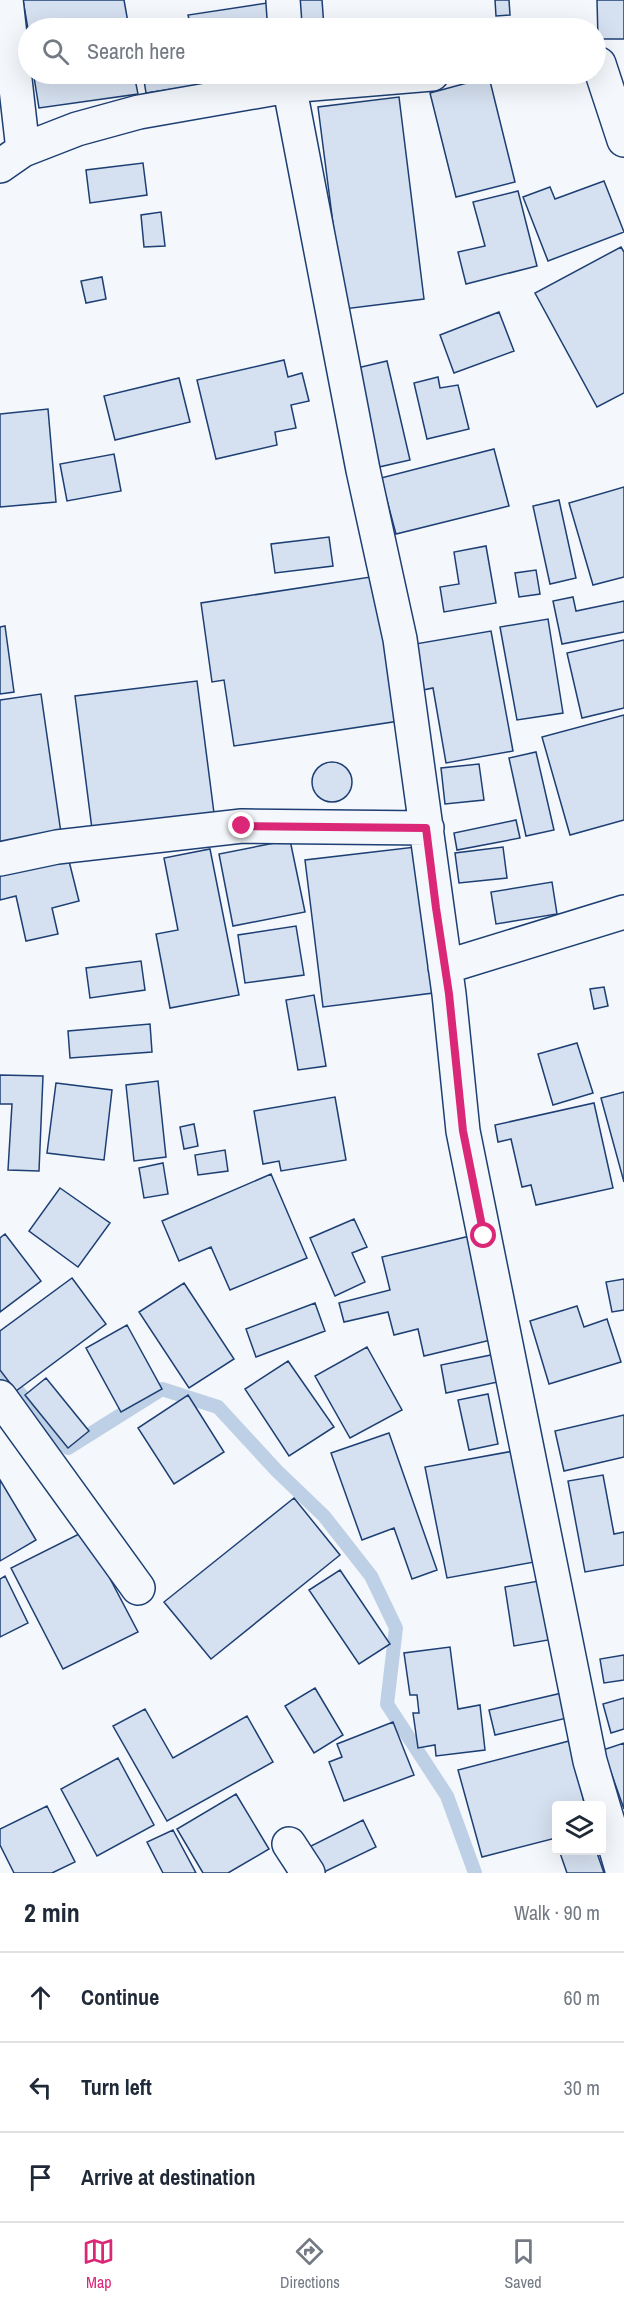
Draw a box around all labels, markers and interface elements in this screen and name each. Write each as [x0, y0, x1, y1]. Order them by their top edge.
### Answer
search box [18, 18, 606, 84]
icon: search [39, 35, 72, 68]
text: Search here [87, 36, 185, 66]
route end [228, 812, 254, 838]
route start [470, 1222, 496, 1248]
map controls [552, 1801, 606, 1855]
button: layers [552, 1801, 606, 1855]
text: 2 min [24, 1895, 80, 1930]
text: Walk · 90 m [514, 1899, 600, 1926]
icon: ahead [24, 1981, 57, 2014]
text: Continue [81, 1982, 159, 2012]
text: 60 m [564, 1984, 600, 2011]
icon: left [24, 2071, 57, 2104]
text: Turn left [81, 2072, 152, 2102]
text: 30 m [564, 2074, 600, 2101]
icon: arrive [24, 2161, 57, 2194]
text: Arrive at destination [81, 2162, 255, 2192]
tab: Map [82, 2235, 115, 2293]
tab: Directions [280, 2235, 340, 2293]
tab: Saved [504, 2235, 542, 2293]

